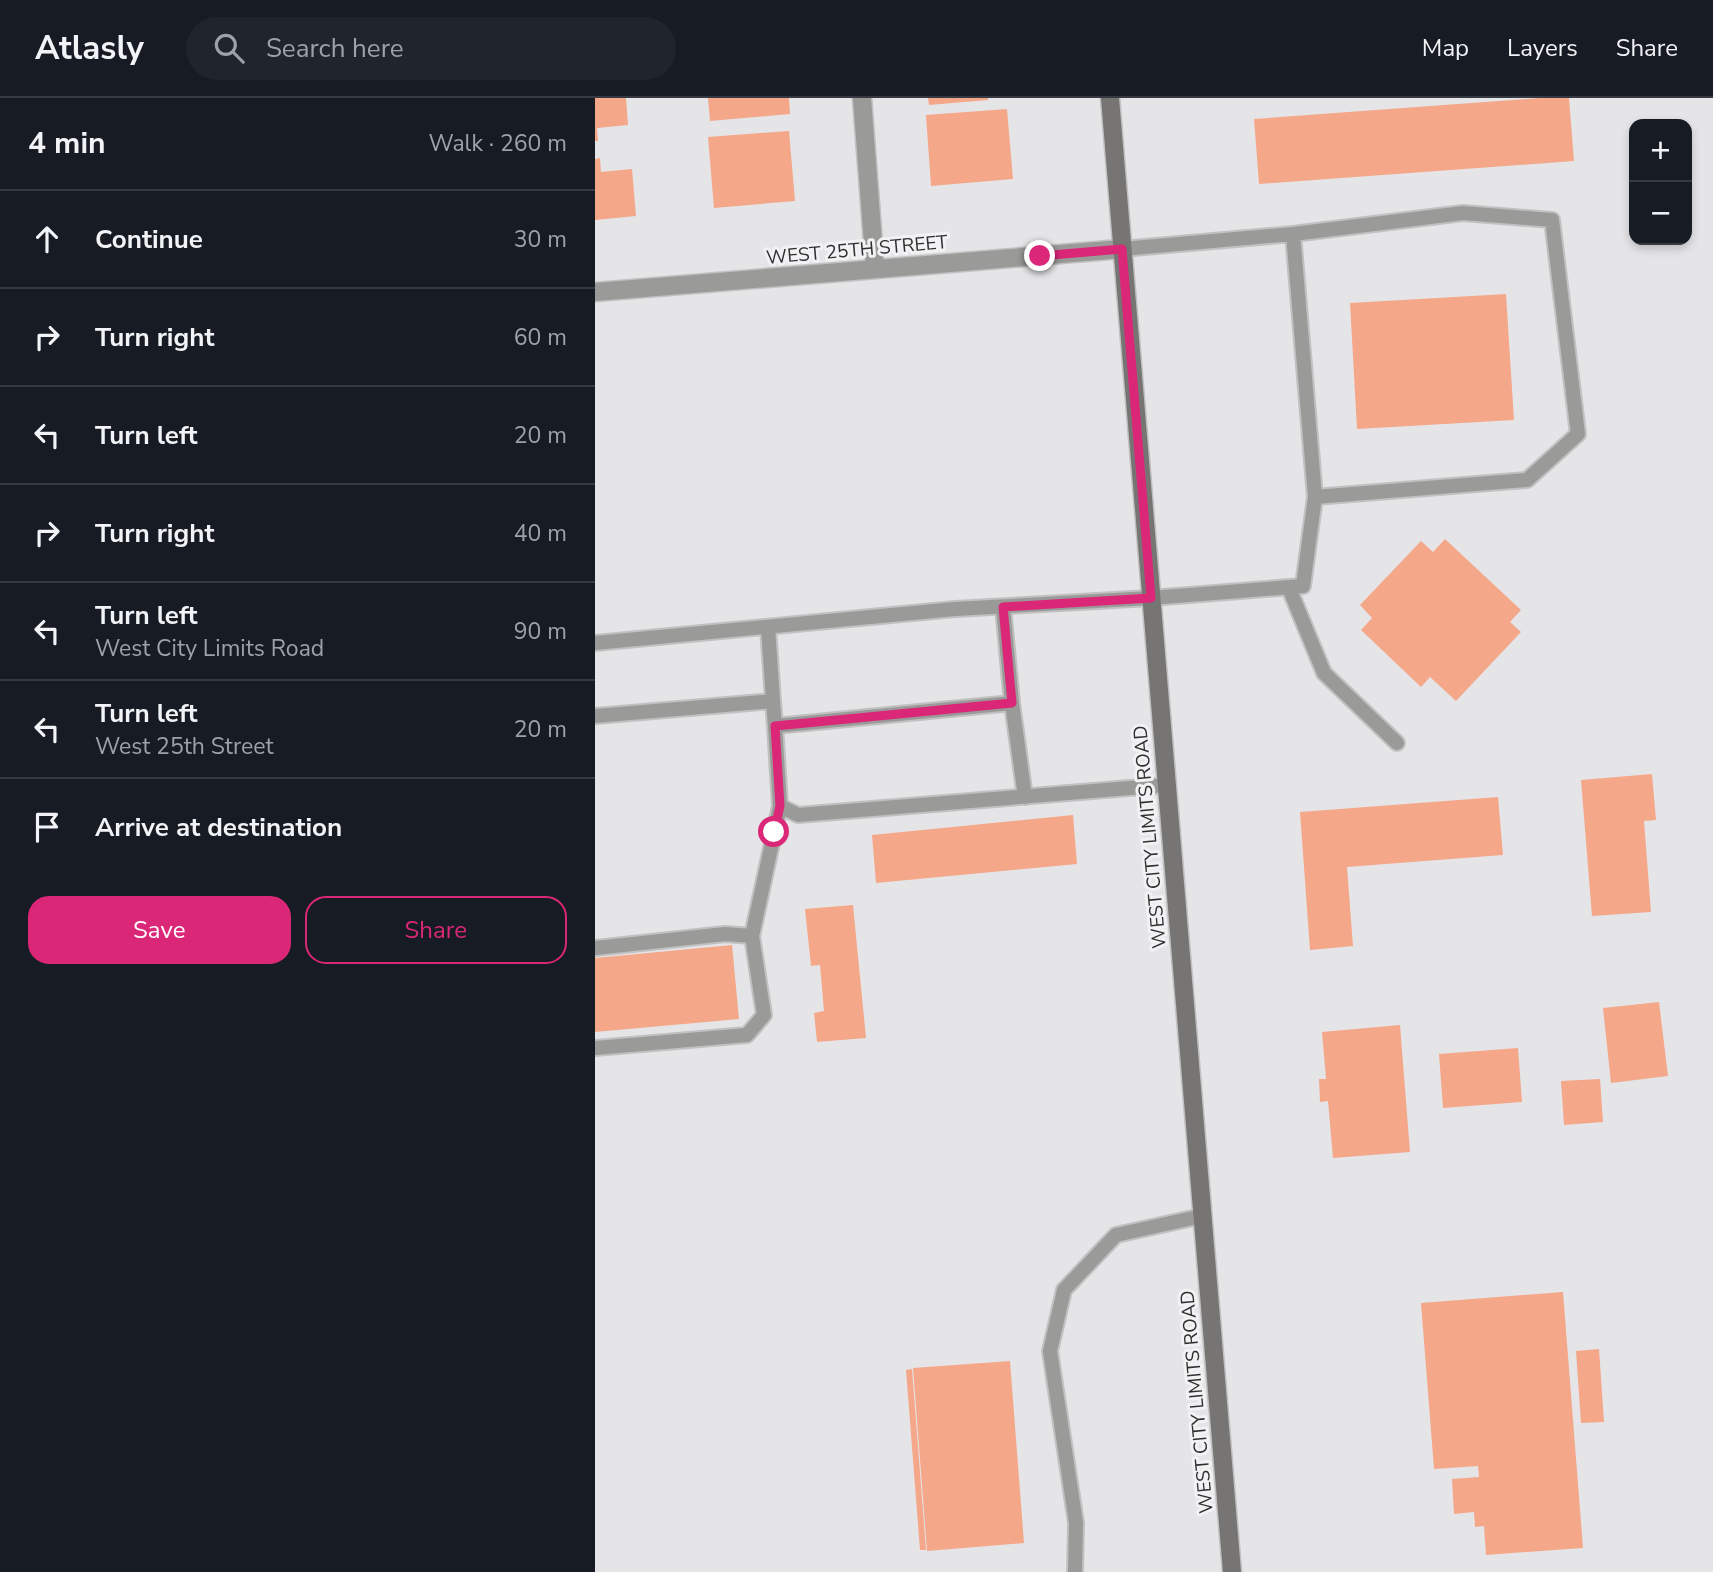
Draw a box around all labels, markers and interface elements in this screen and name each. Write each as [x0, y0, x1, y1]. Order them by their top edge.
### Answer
search box [186, 17, 676, 80]
text: Atlasly [35, 26, 144, 71]
icon: search [210, 29, 248, 67]
text: Search here [266, 31, 404, 66]
text: Map [1422, 32, 1469, 64]
text: Layers [1507, 32, 1578, 64]
text: Share [1616, 32, 1678, 64]
map controls [1629, 119, 1692, 245]
button: + [1629, 119, 1692, 182]
text: 4 min [28, 123, 106, 164]
text: Walk · 260 m [428, 128, 567, 159]
button: − [1629, 182, 1692, 245]
icon: ahead [28, 220, 66, 258]
text: Continue [95, 222, 203, 257]
text: 30 m [514, 224, 567, 255]
street label: WEST 25TH STREET [765, 229, 949, 271]
route end [1024, 240, 1055, 271]
icon: right [28, 318, 66, 356]
text: Turn right [95, 320, 214, 355]
text: 60 m [514, 322, 567, 353]
icon: left [28, 416, 66, 454]
text: Turn left [95, 418, 198, 453]
text: 20 m [514, 420, 567, 451]
icon: right [28, 514, 66, 552]
text: Turn right [95, 516, 214, 551]
text: 40 m [514, 518, 567, 549]
text: Turn left [95, 598, 198, 633]
icon: left [28, 612, 66, 650]
text: 90 m [514, 616, 567, 647]
text: West City Limits Road [95, 633, 324, 664]
text: Turn left [95, 696, 198, 731]
icon: left [28, 710, 66, 748]
text: 20 m [514, 714, 567, 745]
street label: WEST CITY LIMITS ROAD [1127, 724, 1173, 950]
text: West 25th Street [95, 731, 274, 762]
icon: arrive [28, 808, 66, 846]
text: Arrive at destination [95, 810, 342, 845]
route start [758, 816, 789, 847]
button: Save [28, 896, 291, 964]
button: Share [305, 896, 567, 964]
street label: WEST CITY LIMITS ROAD [1174, 1289, 1220, 1515]

